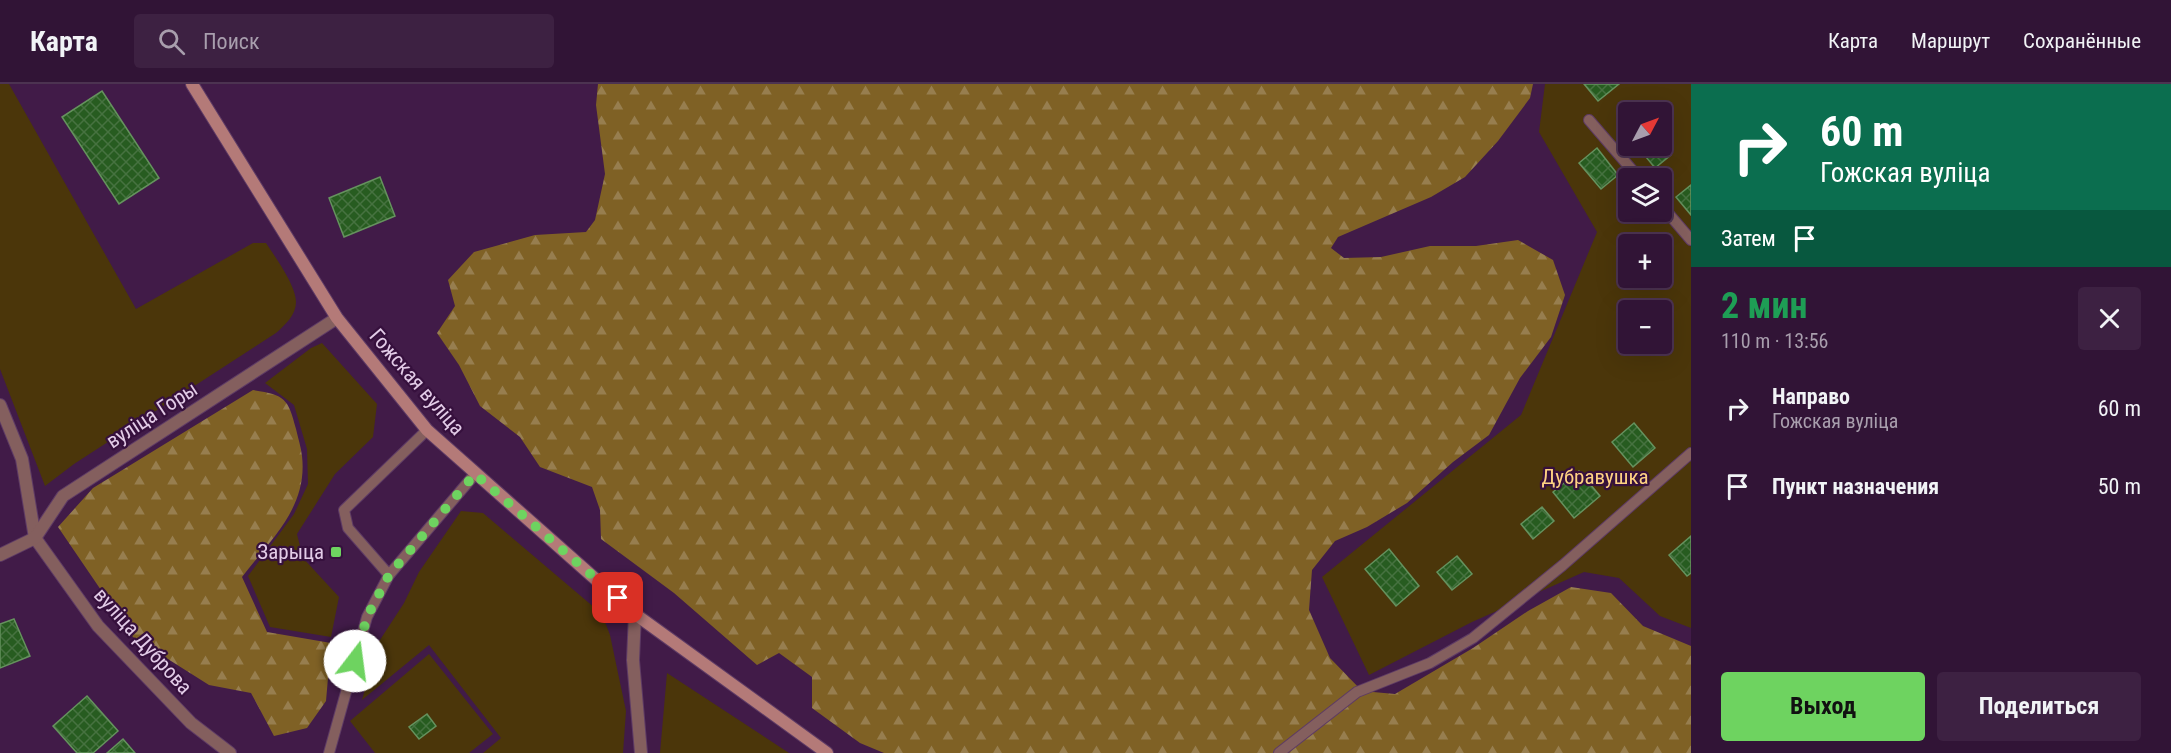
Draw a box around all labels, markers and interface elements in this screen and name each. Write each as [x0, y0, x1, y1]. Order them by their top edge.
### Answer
search box [134, 14, 554, 68]
text: Карта [30, 25, 98, 58]
icon: search [155, 25, 188, 58]
text: Поиск [203, 29, 260, 54]
text: Карта [1828, 29, 1878, 53]
text: Маршрут [1911, 29, 1990, 53]
text: Сохранённые [2023, 29, 2141, 53]
north arrow [1618, 102, 1672, 156]
map controls [1618, 102, 1672, 354]
text: 60 m [1820, 107, 1903, 156]
icon: right [1721, 108, 1799, 186]
text: Гожская вуліца [1820, 157, 1990, 189]
button: layers [1618, 168, 1672, 222]
icon: arrive [1788, 222, 1821, 255]
text: Затем [1721, 226, 1776, 251]
button: + [1618, 234, 1672, 288]
text: 2 мин [1721, 285, 1807, 327]
button: close [2078, 287, 2141, 350]
button: − [1618, 300, 1672, 354]
street label: Гожская вуліца [364, 324, 470, 440]
text: 110 m · 13:56 [1721, 329, 1828, 353]
street label: вуліца Горы [102, 377, 202, 453]
text: Направо [1772, 384, 1850, 409]
icon: right [1721, 392, 1754, 425]
text: 60 m [2098, 396, 2141, 421]
text: Гожская вуліца [1772, 409, 1898, 433]
park label: Дубравушка [1541, 465, 1649, 489]
icon: arrive [1721, 470, 1754, 503]
text: Пункт назначения [1772, 474, 1939, 499]
text: 50 m [2098, 474, 2141, 499]
place label: Зарыца [257, 540, 324, 564]
marker: Зарыца [329, 545, 343, 559]
pin [592, 572, 643, 623]
icon: arrive [601, 581, 634, 614]
street label: вуліца Дуброва [89, 583, 197, 699]
position arrow [323, 629, 387, 693]
button: Выход [1721, 672, 1925, 741]
button: Поделиться [1937, 672, 2141, 741]

